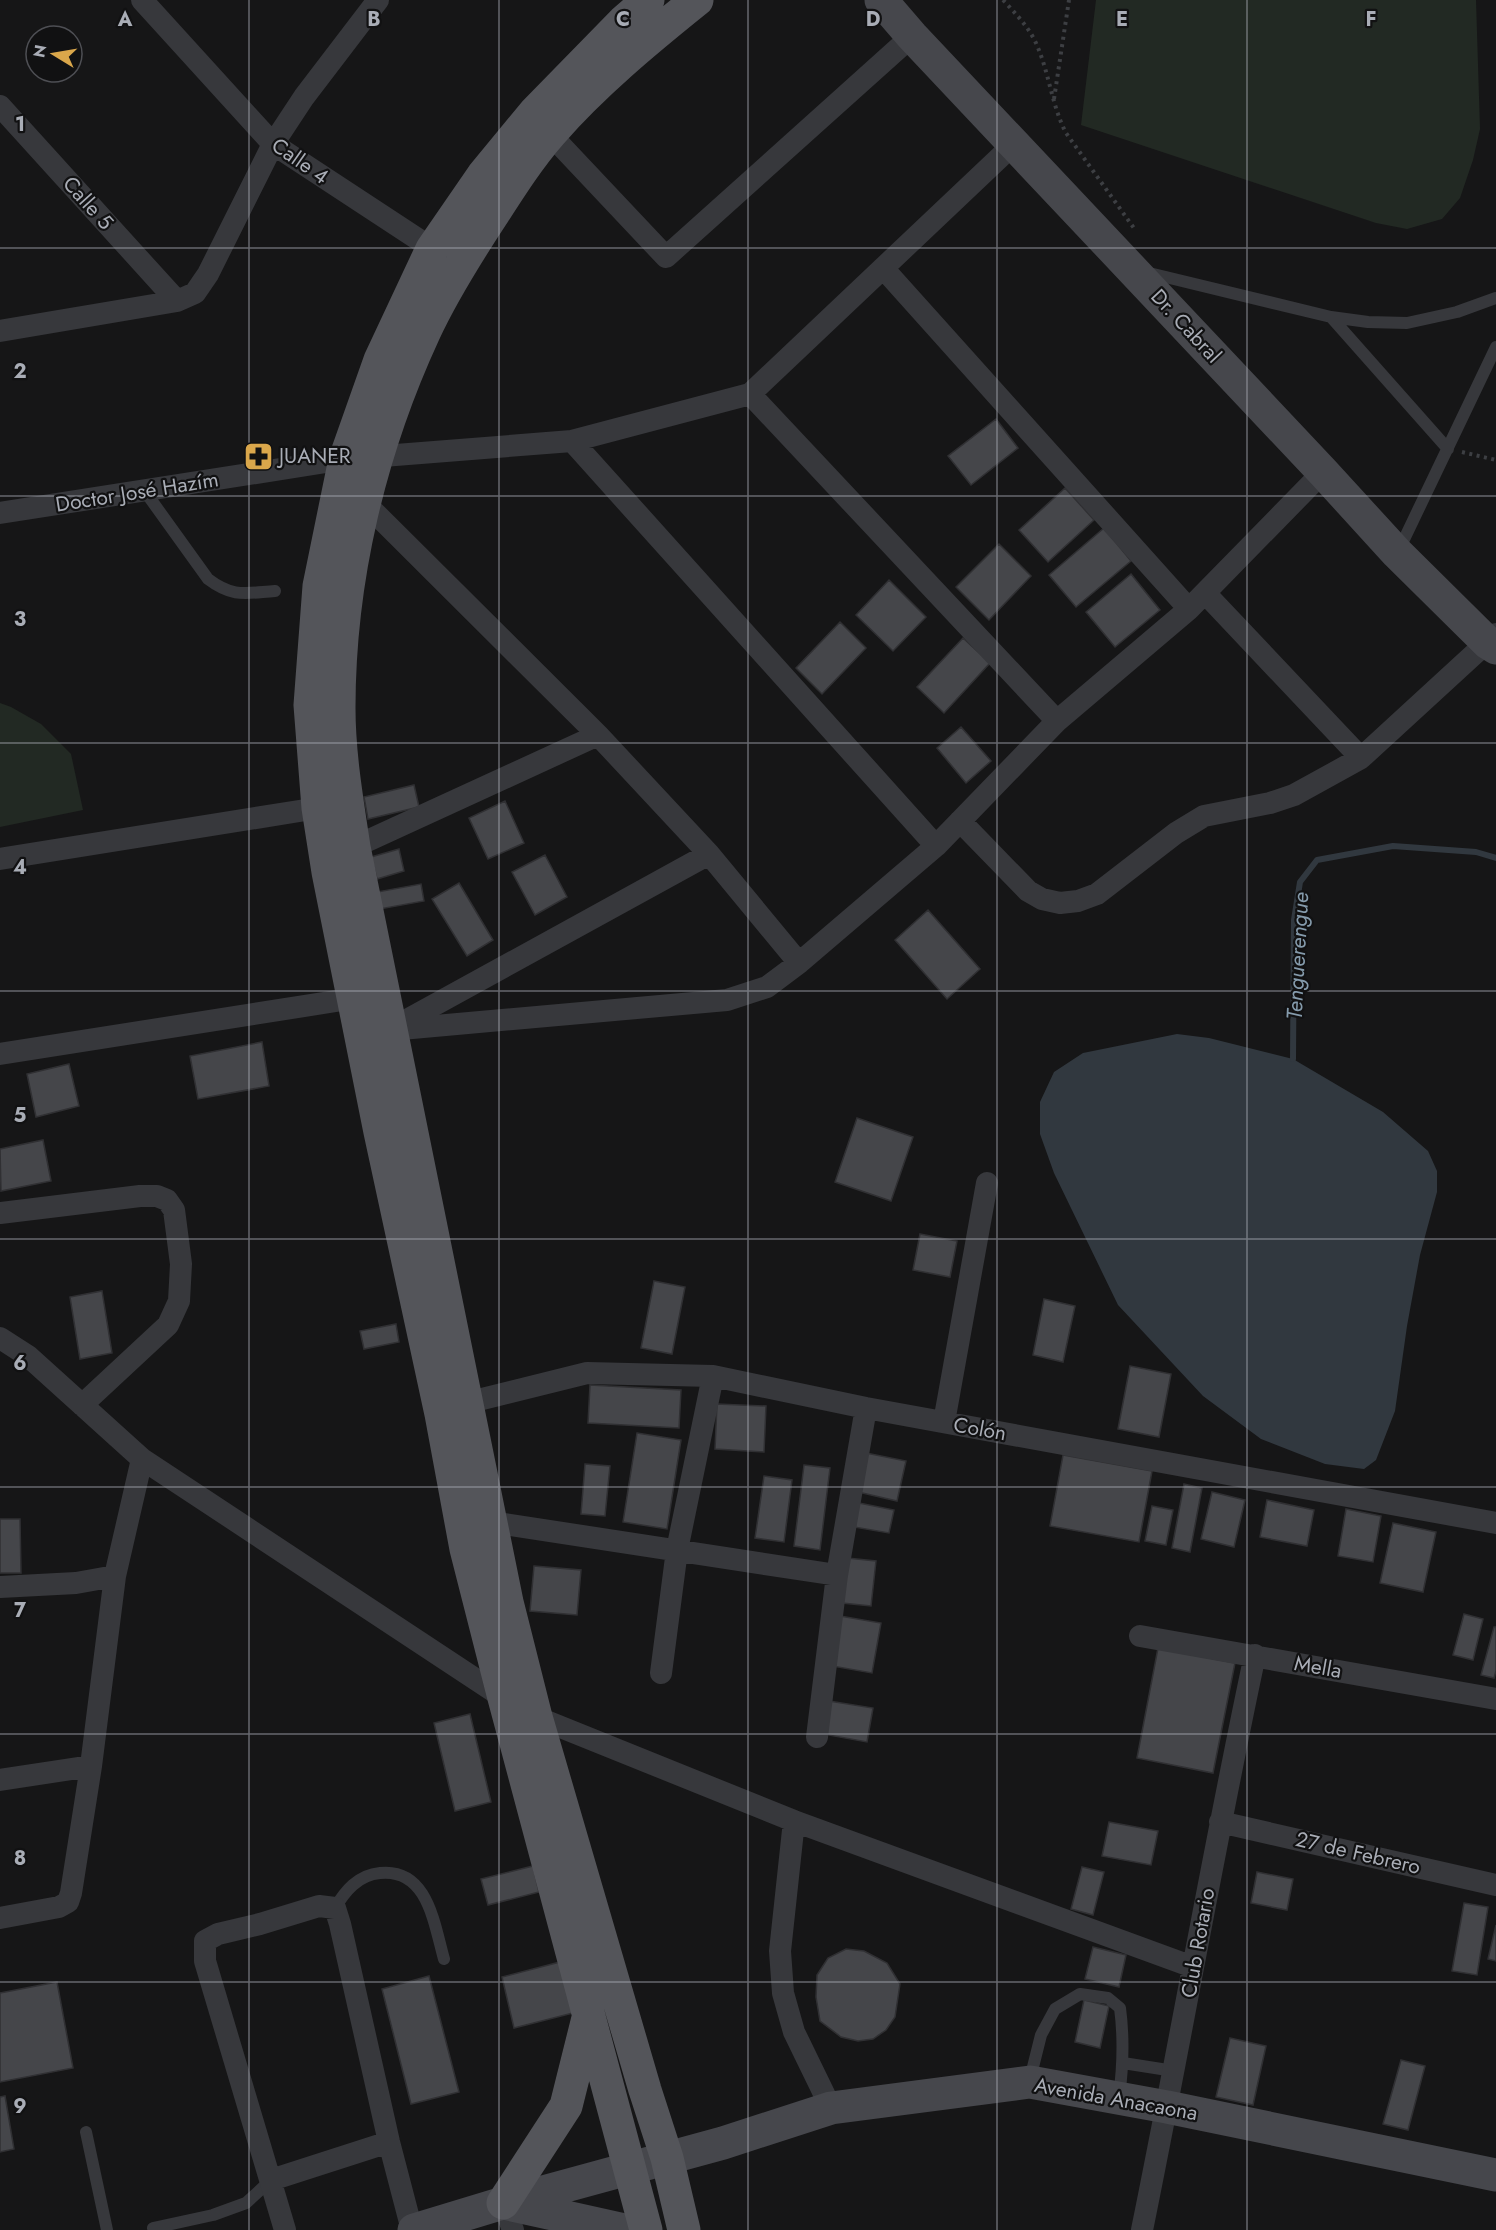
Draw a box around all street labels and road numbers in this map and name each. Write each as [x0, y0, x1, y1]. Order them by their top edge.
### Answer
street label: Calle 4 [265, 130, 335, 192]
street label: Calle 5 [56, 170, 120, 236]
street label: Dr. Cabral [1144, 282, 1228, 370]
street label: Doctor José Hazím [53, 464, 221, 520]
street label: Colón [951, 1410, 1009, 1448]
street label: Mella [1292, 1648, 1344, 1686]
street label: 27 de Febrero [1293, 1824, 1423, 1882]
street label: Club Rotario [1174, 1886, 1222, 2000]
street label: Avenida Anacaona [1032, 2070, 1200, 2128]

